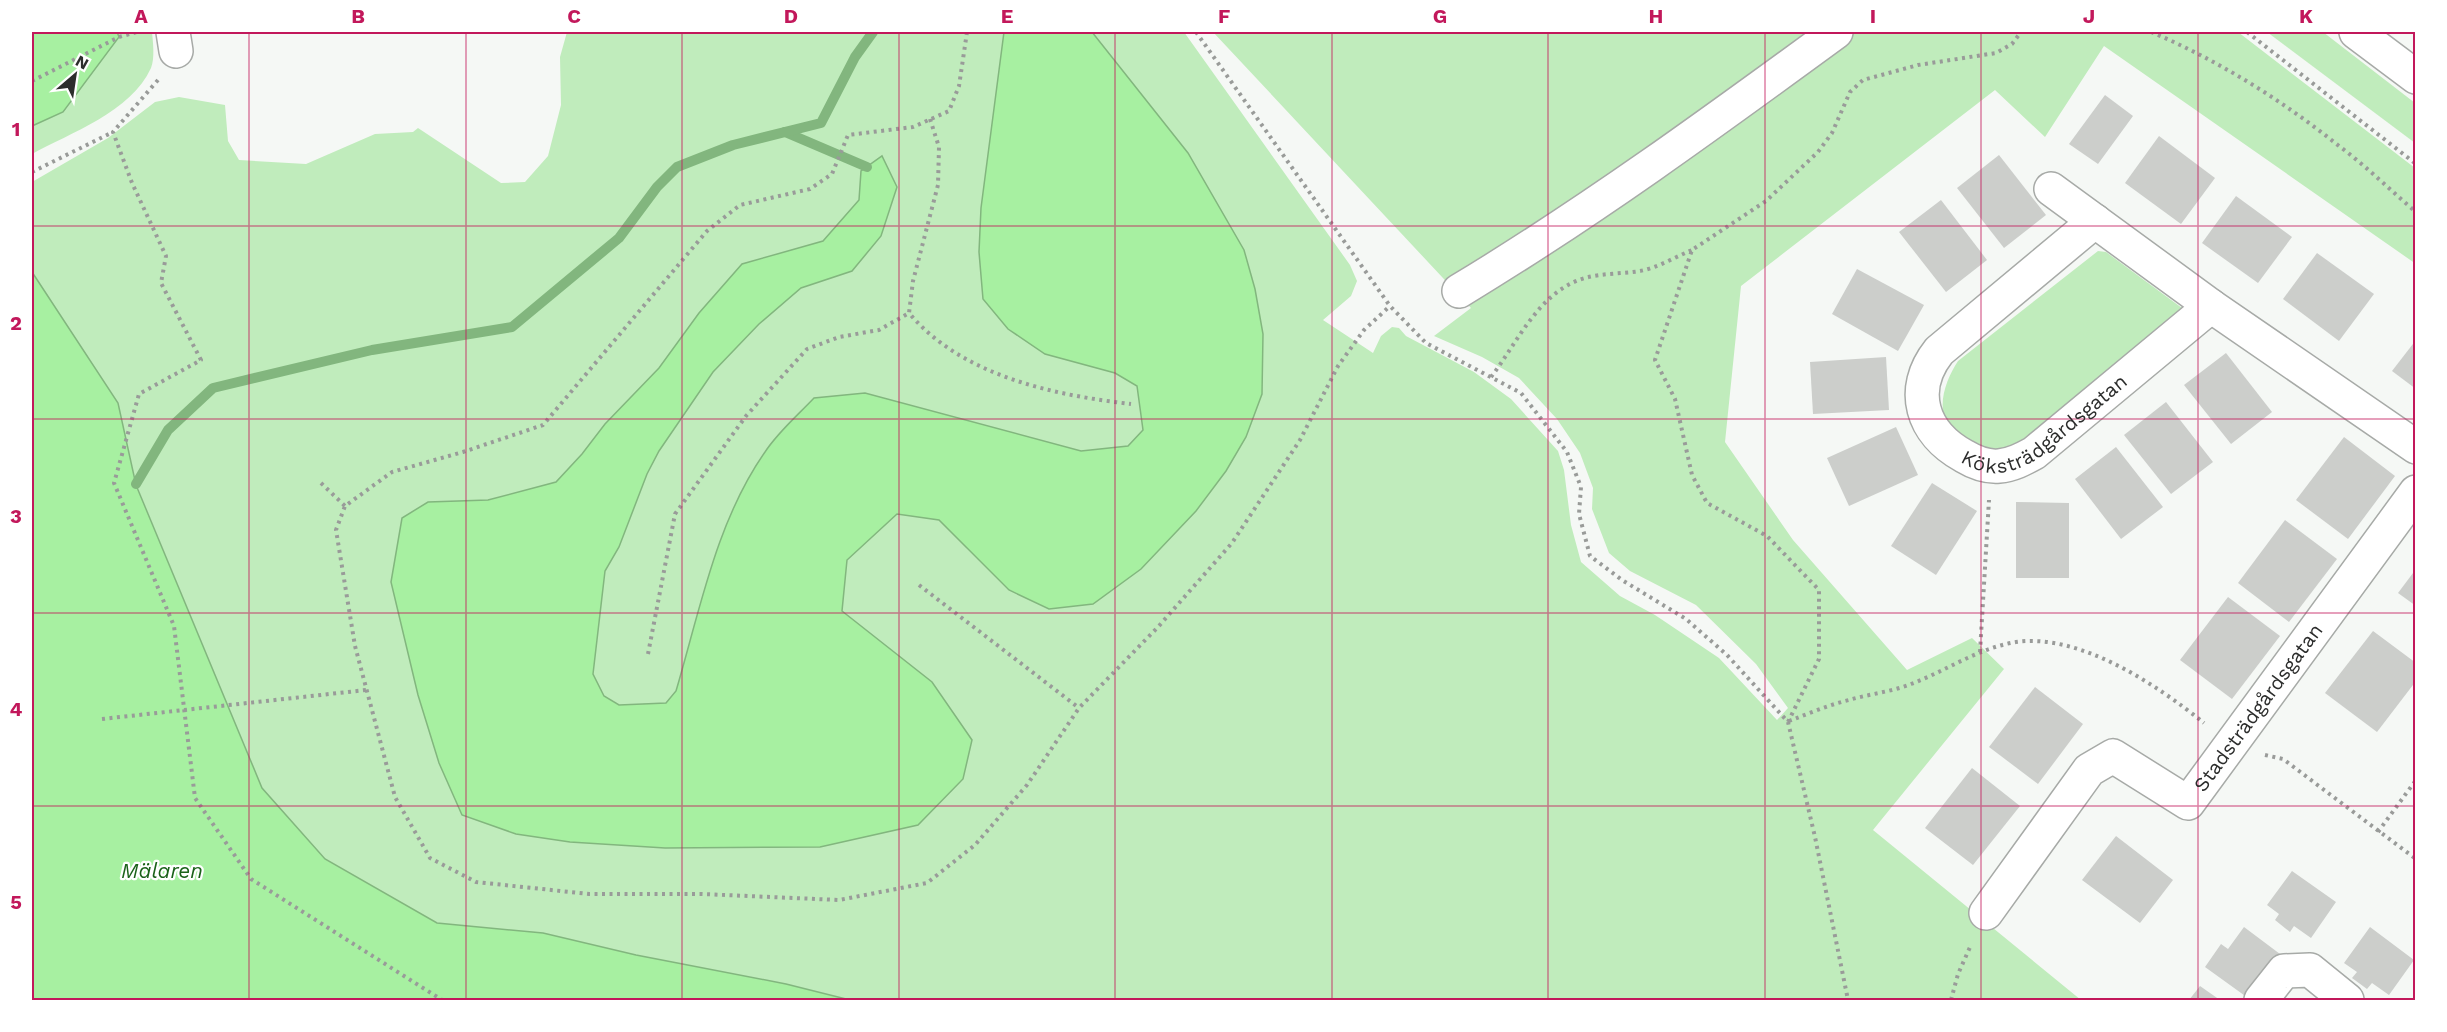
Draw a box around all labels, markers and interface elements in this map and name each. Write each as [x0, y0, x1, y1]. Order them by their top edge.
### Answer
text: A [134, 4, 148, 28]
text: B [351, 4, 365, 28]
text: C [567, 4, 581, 28]
text: D [784, 4, 798, 28]
text: E [1001, 4, 1013, 28]
text: F [1218, 4, 1230, 28]
text: G [1433, 4, 1447, 28]
text: H [1649, 4, 1663, 28]
text: I [1870, 4, 1876, 28]
text: J [2083, 4, 2095, 28]
text: K [2299, 4, 2313, 28]
north arrow [45, 45, 105, 105]
text: N [72, 51, 92, 74]
text: 1 [12, 117, 20, 141]
text: 2 [10, 311, 22, 335]
street label: Köksträdgårdsgatan [1957, 369, 2132, 478]
text: 3 [10, 504, 22, 528]
street label: Stadsträdgårdsgatan [2189, 619, 2328, 796]
text: 4 [10, 697, 23, 721]
water label: Mälaren [121, 858, 203, 883]
text: 5 [10, 890, 22, 914]

